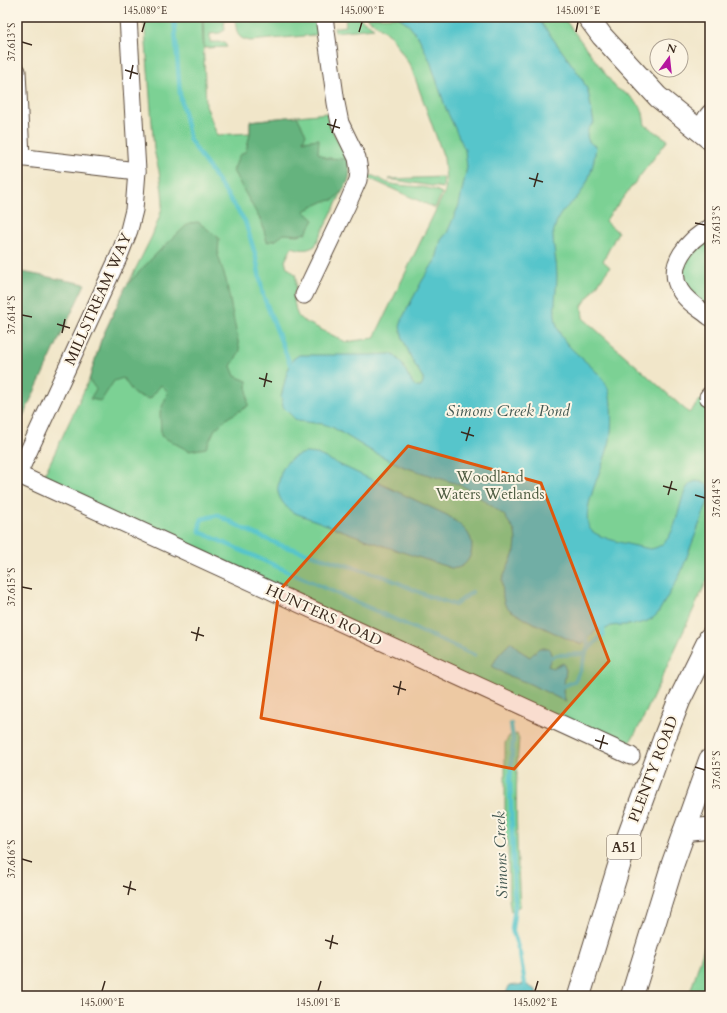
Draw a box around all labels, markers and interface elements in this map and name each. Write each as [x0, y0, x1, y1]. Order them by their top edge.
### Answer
text: 145.089°E [123, 4, 167, 18]
text: 145.090°E [340, 4, 384, 18]
text: 145.091°E [556, 4, 600, 18]
text: 37.613°S [5, 23, 19, 61]
north arrow [649, 38, 689, 78]
text: N [665, 40, 678, 57]
text: 37.613°S [710, 206, 724, 244]
street label: MILLSTREAM WAY [60, 229, 137, 368]
text: 37.614°S [5, 296, 19, 334]
water label: Simons Creek Pond [446, 400, 571, 422]
park label: Woodland Waters Wetlands [434, 467, 545, 504]
text: 37.614°S [710, 479, 724, 517]
text: 37.615°S [5, 568, 19, 606]
street label: HUNTERS ROAD [263, 579, 385, 651]
street label: PLENTY ROAD [624, 713, 682, 825]
text: 37.615°S [710, 751, 724, 789]
water label: Simons Creek [488, 811, 514, 899]
road number: A51 [607, 835, 641, 859]
text: 37.616°S [5, 840, 19, 878]
text: 145.090°E [80, 996, 124, 1010]
text: 145.091°E [296, 996, 340, 1010]
text: 145.092°E [513, 996, 557, 1010]

